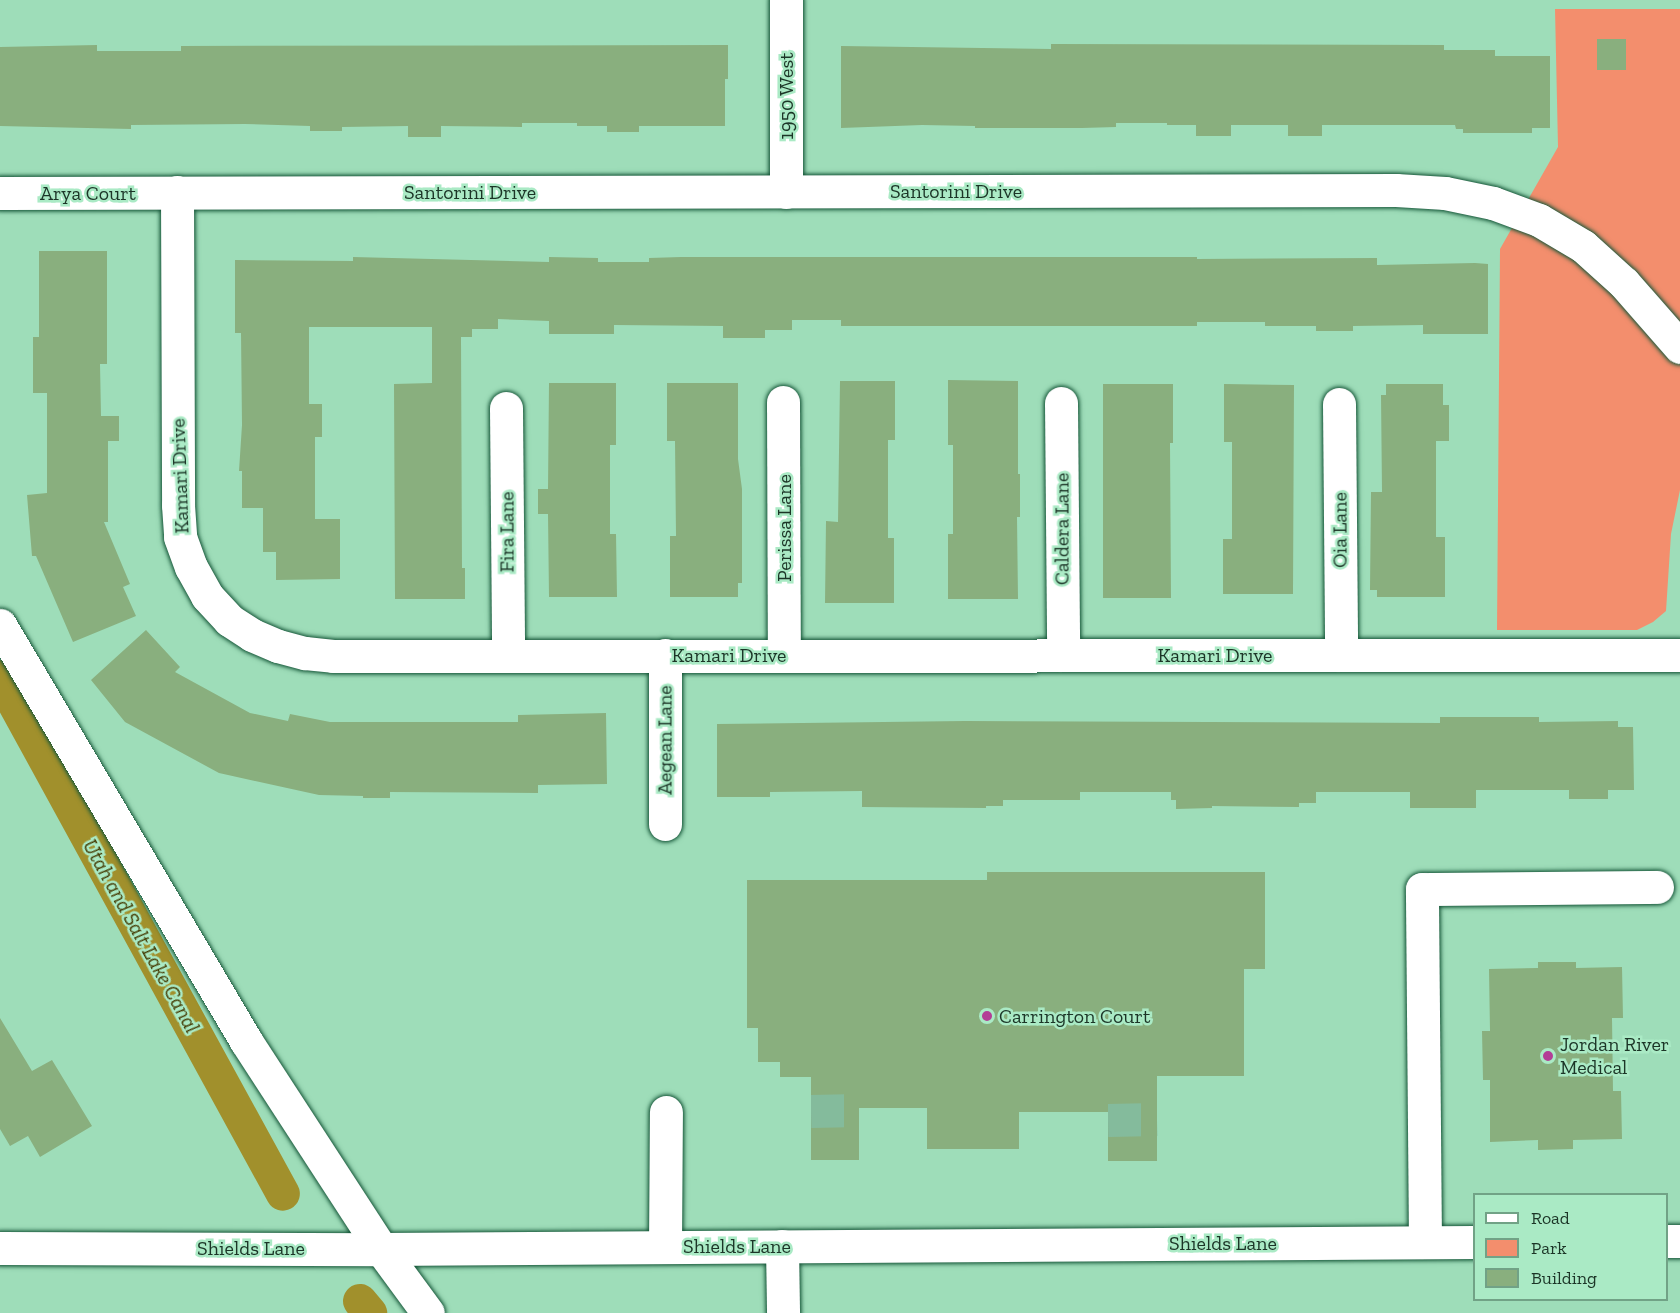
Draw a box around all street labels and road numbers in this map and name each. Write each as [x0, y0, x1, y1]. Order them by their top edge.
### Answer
street label: 1950 West [774, 52, 798, 140]
street label: Santorini Drive [890, 179, 1022, 203]
street label: Santorini Drive [404, 180, 536, 204]
street label: Arya Court [40, 181, 136, 205]
street label: Kamari Drive [166, 418, 194, 534]
street label: Caldera Lane [1050, 473, 1074, 585]
street label: Perissa Lane [772, 474, 796, 582]
street label: Fira Lane [495, 492, 519, 572]
street label: Oia Lane [1328, 492, 1352, 568]
street label: Kamari Drive [671, 643, 787, 667]
street label: Kamari Drive [1157, 643, 1273, 667]
street label: Aegean Lane [653, 685, 677, 795]
street label: Shields Lane [1169, 1231, 1277, 1255]
street label: Shields Lane [683, 1234, 791, 1258]
street label: Shields Lane [197, 1236, 305, 1260]

